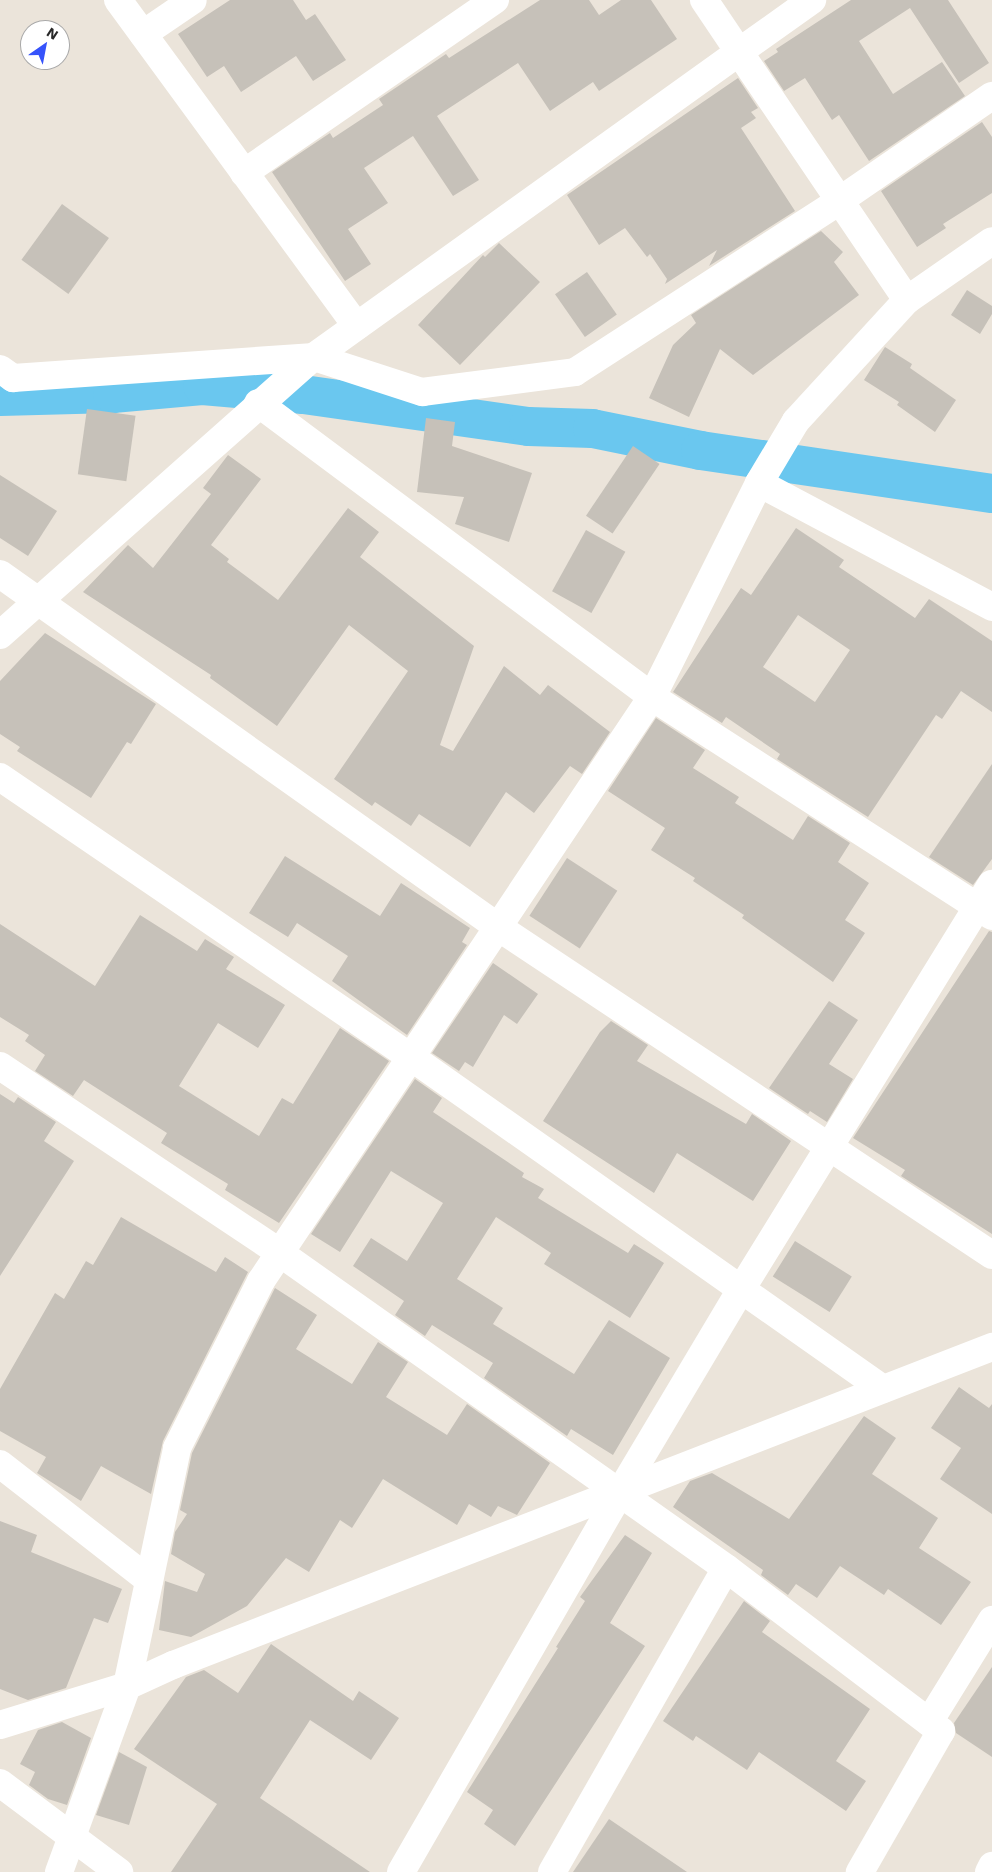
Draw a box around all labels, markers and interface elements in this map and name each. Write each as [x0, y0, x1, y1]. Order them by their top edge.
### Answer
north arrow [20, 20, 70, 70]
text: N [44, 24, 61, 43]

